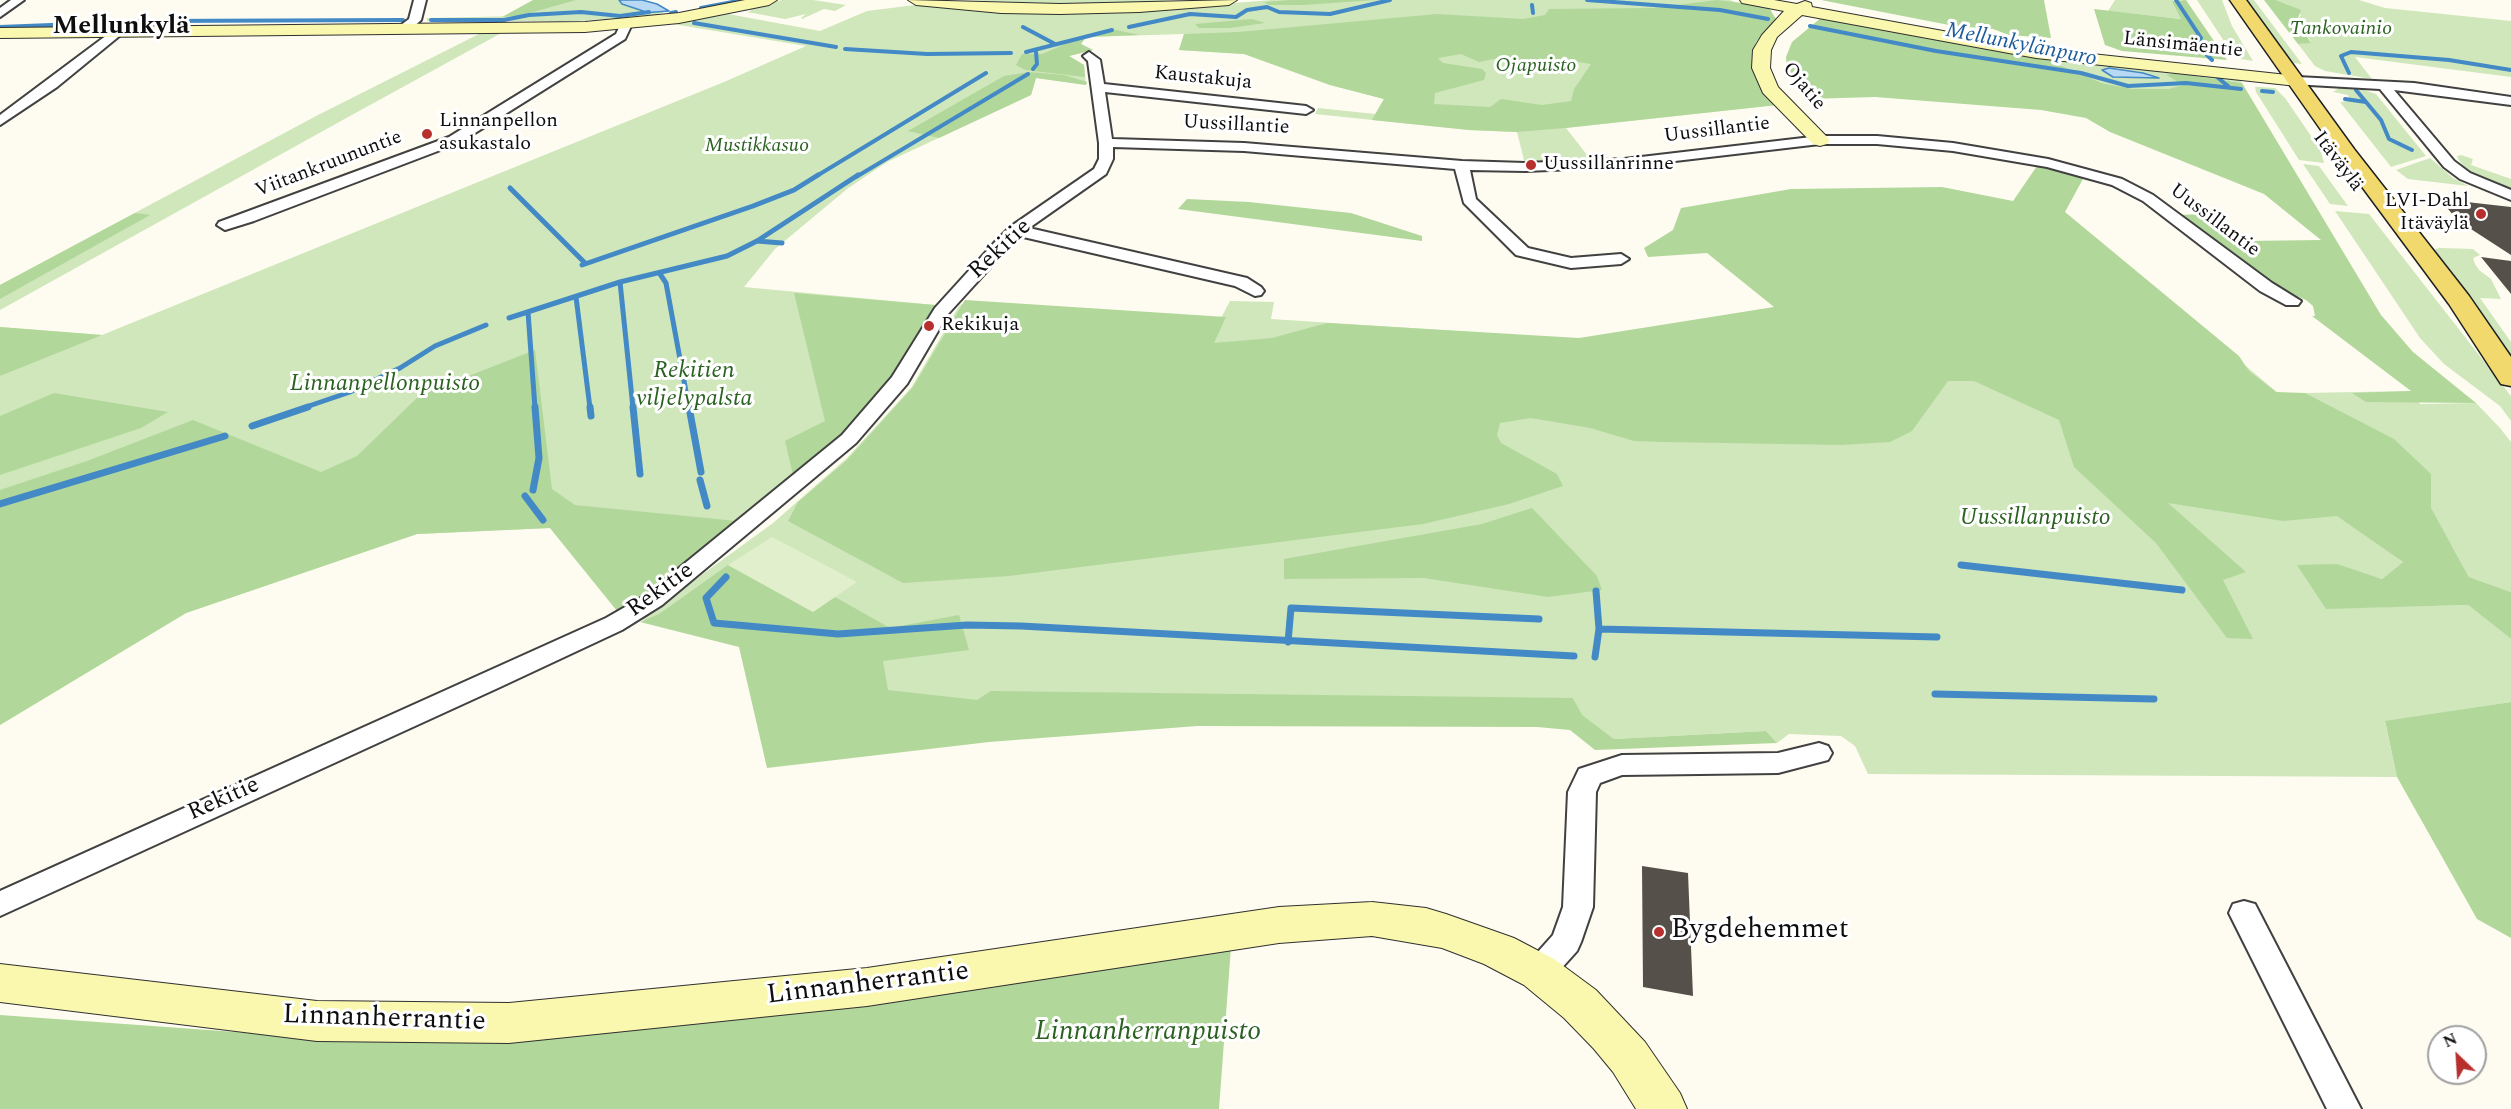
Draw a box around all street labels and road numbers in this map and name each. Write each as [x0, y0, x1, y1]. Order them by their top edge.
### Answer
street label: Länsimäentie [2122, 28, 2244, 64]
street label: Ojatie [1776, 58, 1830, 116]
street label: Kaustakuja [1153, 62, 1253, 96]
street label: Uussillantie [1182, 111, 1290, 141]
street label: Uussillantie [1663, 113, 1771, 149]
street label: Viitankruununtie [252, 126, 406, 204]
street label: Itäväylä [2307, 127, 2367, 197]
street label: Uussillantie [2164, 179, 2264, 263]
street label: Rekitie [964, 214, 1038, 286]
street label: Rekitie [622, 557, 700, 625]
street label: Rekitie [184, 771, 264, 829]
street label: Linnanherrantie [765, 956, 971, 1014]
street label: Linnanherrantie [282, 1000, 486, 1040]

